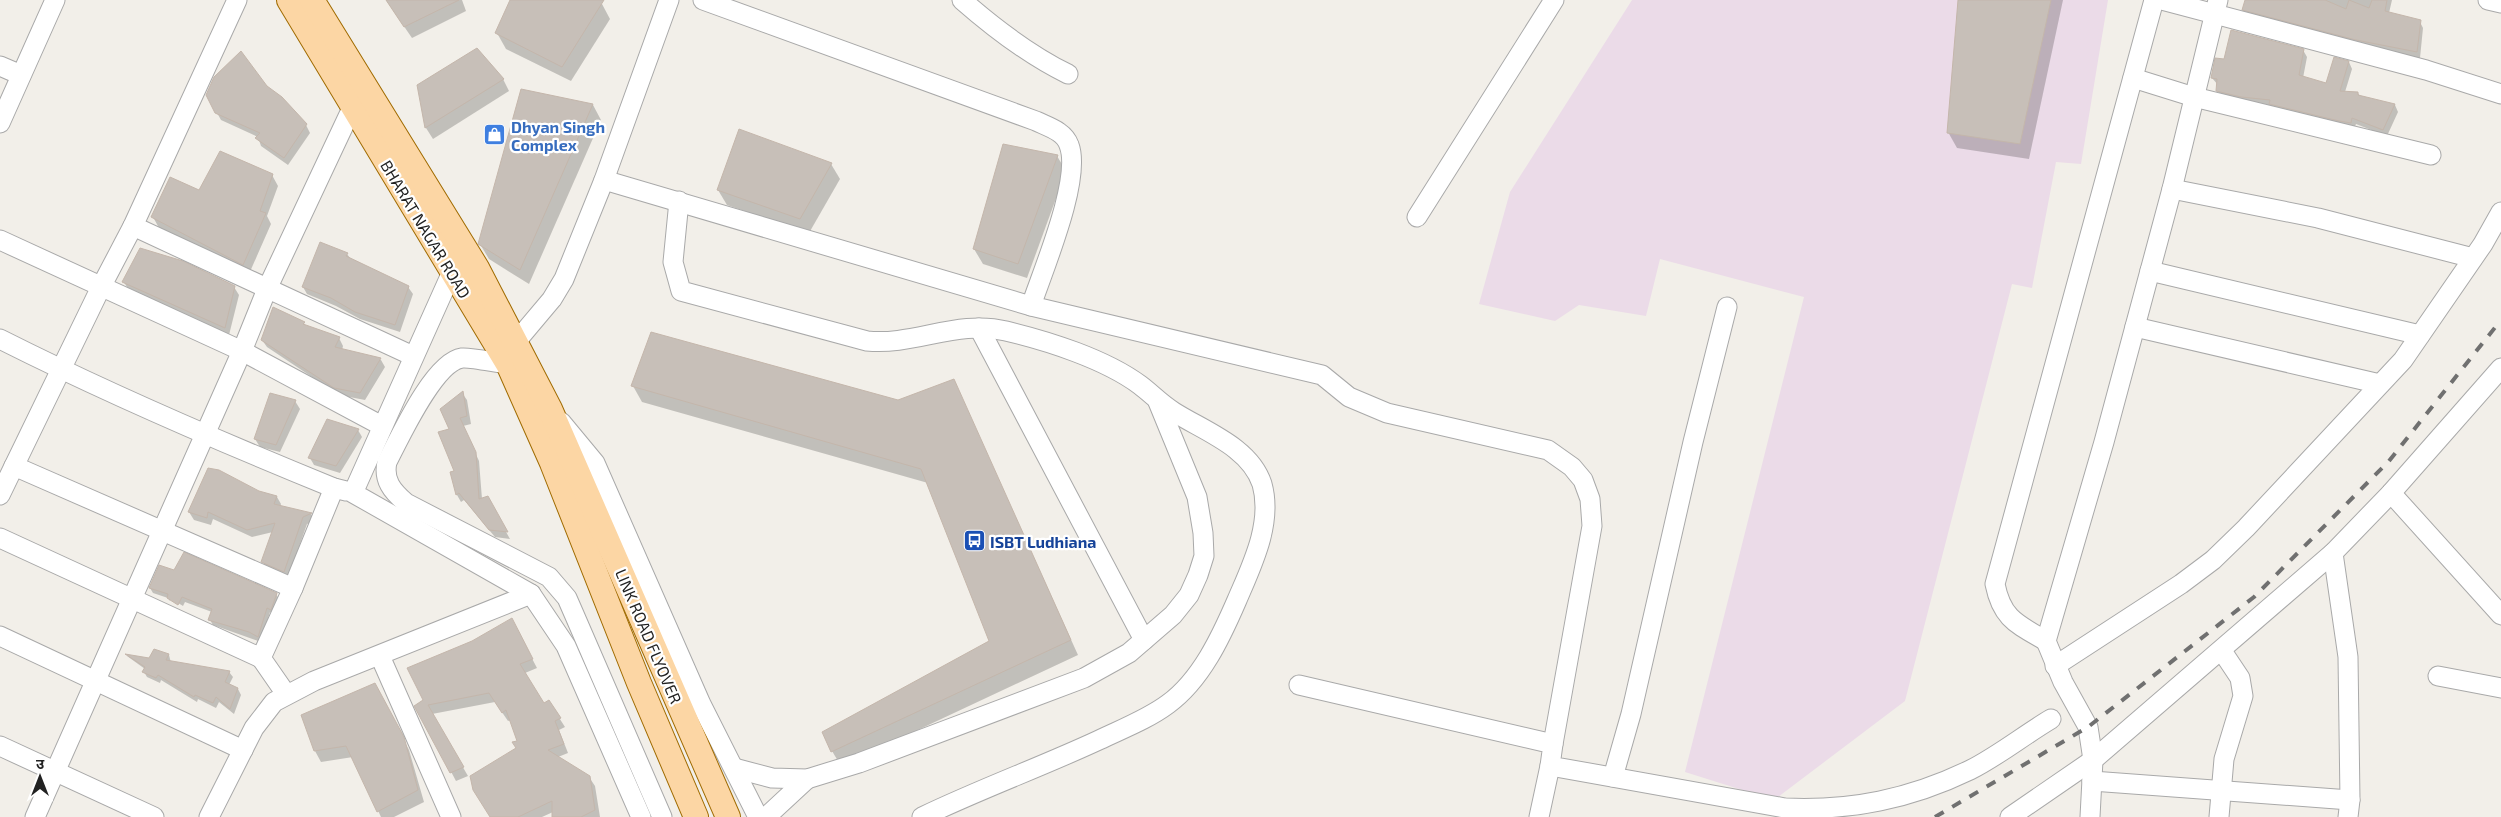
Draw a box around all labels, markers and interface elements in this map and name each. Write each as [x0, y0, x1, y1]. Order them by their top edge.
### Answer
place label: Dhyan Singh Complex [511, 117, 605, 154]
shop icon: Dhyan Singh Complex [483, 123, 507, 147]
street label: BHARAT NAGAR ROAD [377, 157, 475, 301]
bus stop icon: ISBT Ludhiana [962, 529, 986, 553]
place label: ISBT Ludhiana [990, 532, 1096, 551]
street label: LINK ROAD FLYOVER [612, 566, 686, 706]
north arrow [15, 752, 65, 802]
text: उ [36, 755, 45, 772]

